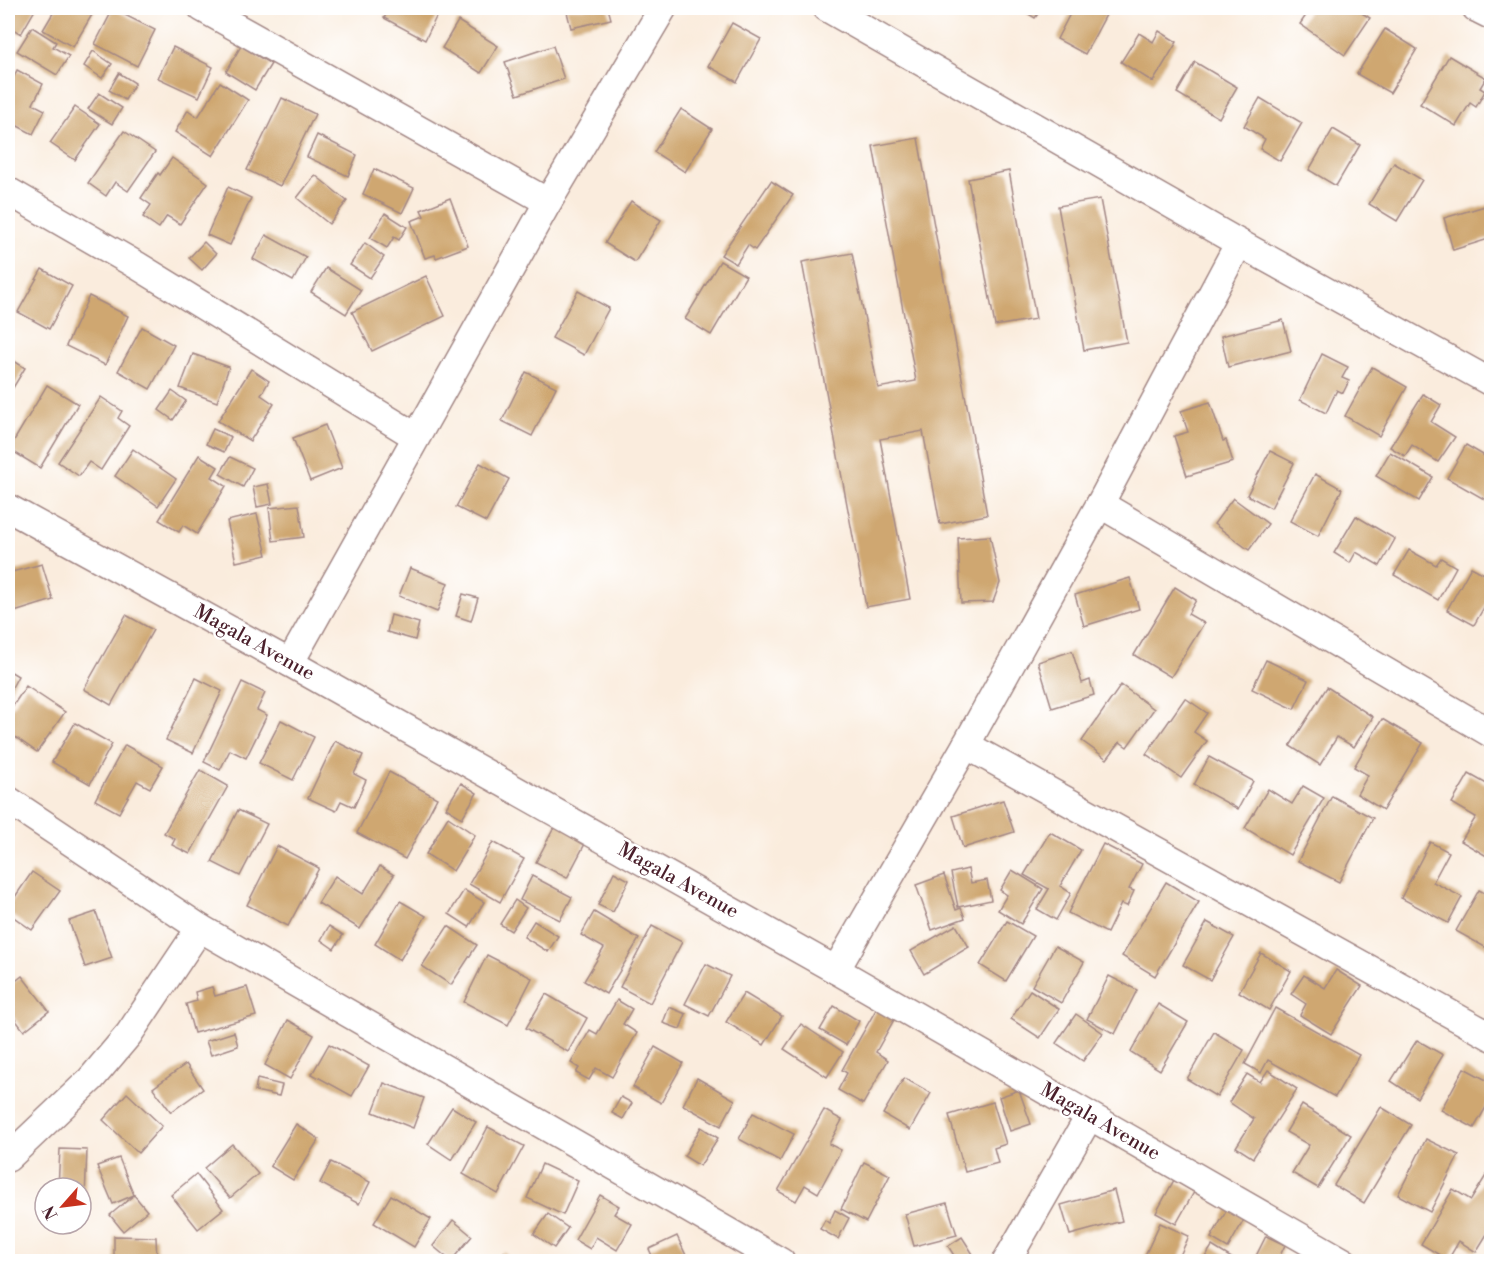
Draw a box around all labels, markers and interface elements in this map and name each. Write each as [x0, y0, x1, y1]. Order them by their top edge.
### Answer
street label: Magala Avenue [189, 599, 319, 687]
street label: Magala Avenue [613, 837, 743, 925]
street label: Magala Avenue [1036, 1078, 1164, 1166]
north arrow [33, 1176, 93, 1236]
text: N [39, 1202, 62, 1223]

